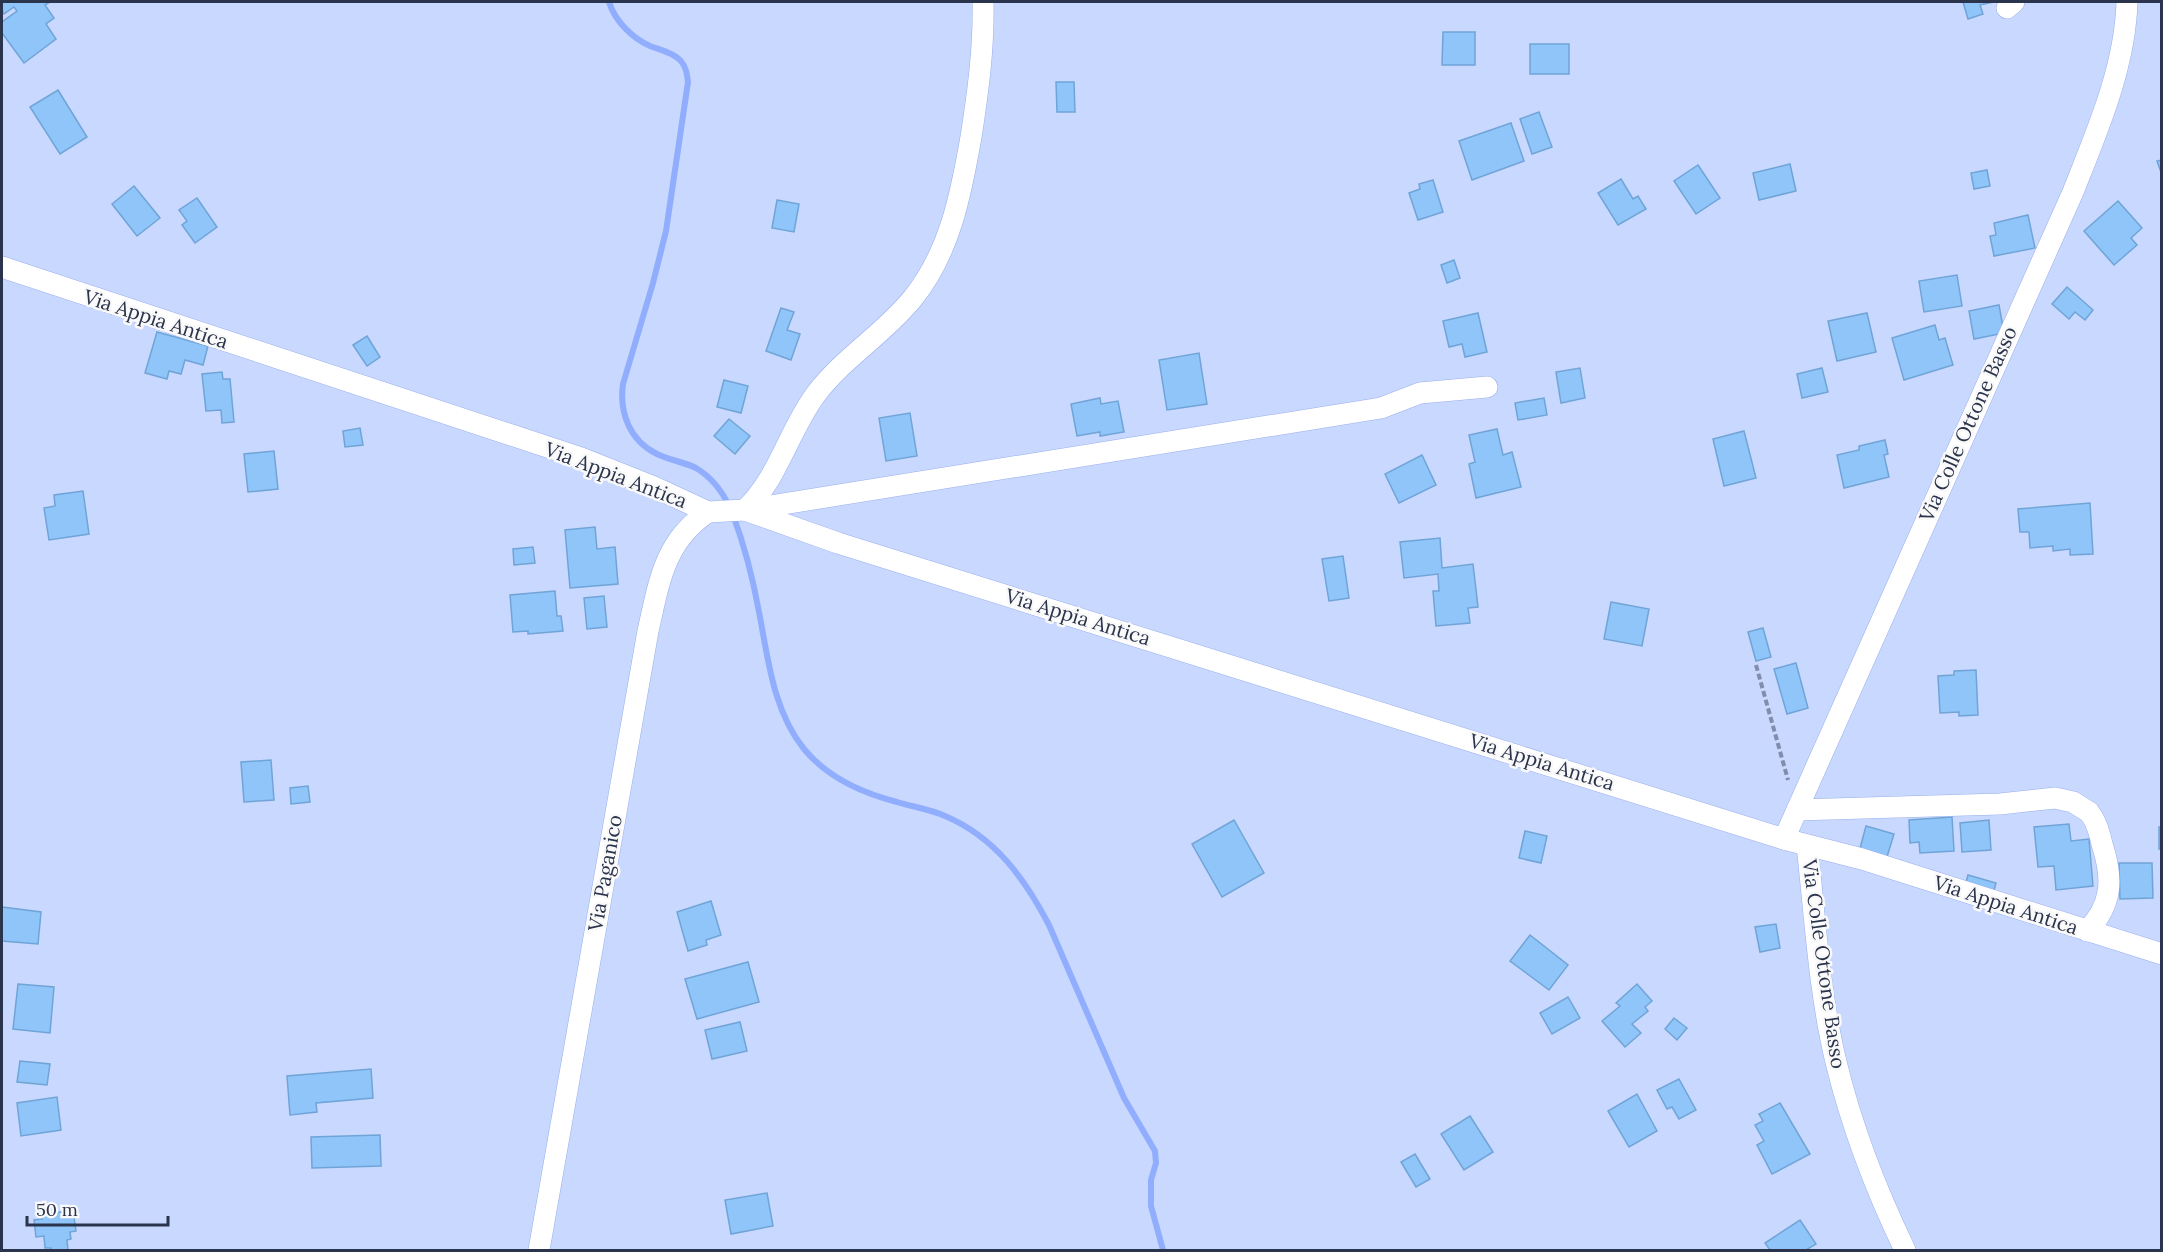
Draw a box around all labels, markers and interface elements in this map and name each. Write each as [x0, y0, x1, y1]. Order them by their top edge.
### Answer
street label: Via Appia Antica [80, 283, 232, 354]
street label: Via Colle Ottone Basso [1913, 322, 2022, 526]
street label: Via Appia Antica [541, 436, 691, 513]
street label: Via Appia Antica [1002, 582, 1154, 650]
street label: Via Appia Antica [1466, 727, 1618, 795]
street label: Via Paganico [582, 813, 627, 934]
street label: Via Colle Ottone Basso [1797, 857, 1852, 1070]
street label: Via Appia Antica [1930, 869, 2082, 940]
scale bar [27, 1189, 168, 1227]
text: 50 m [36, 1198, 78, 1221]

